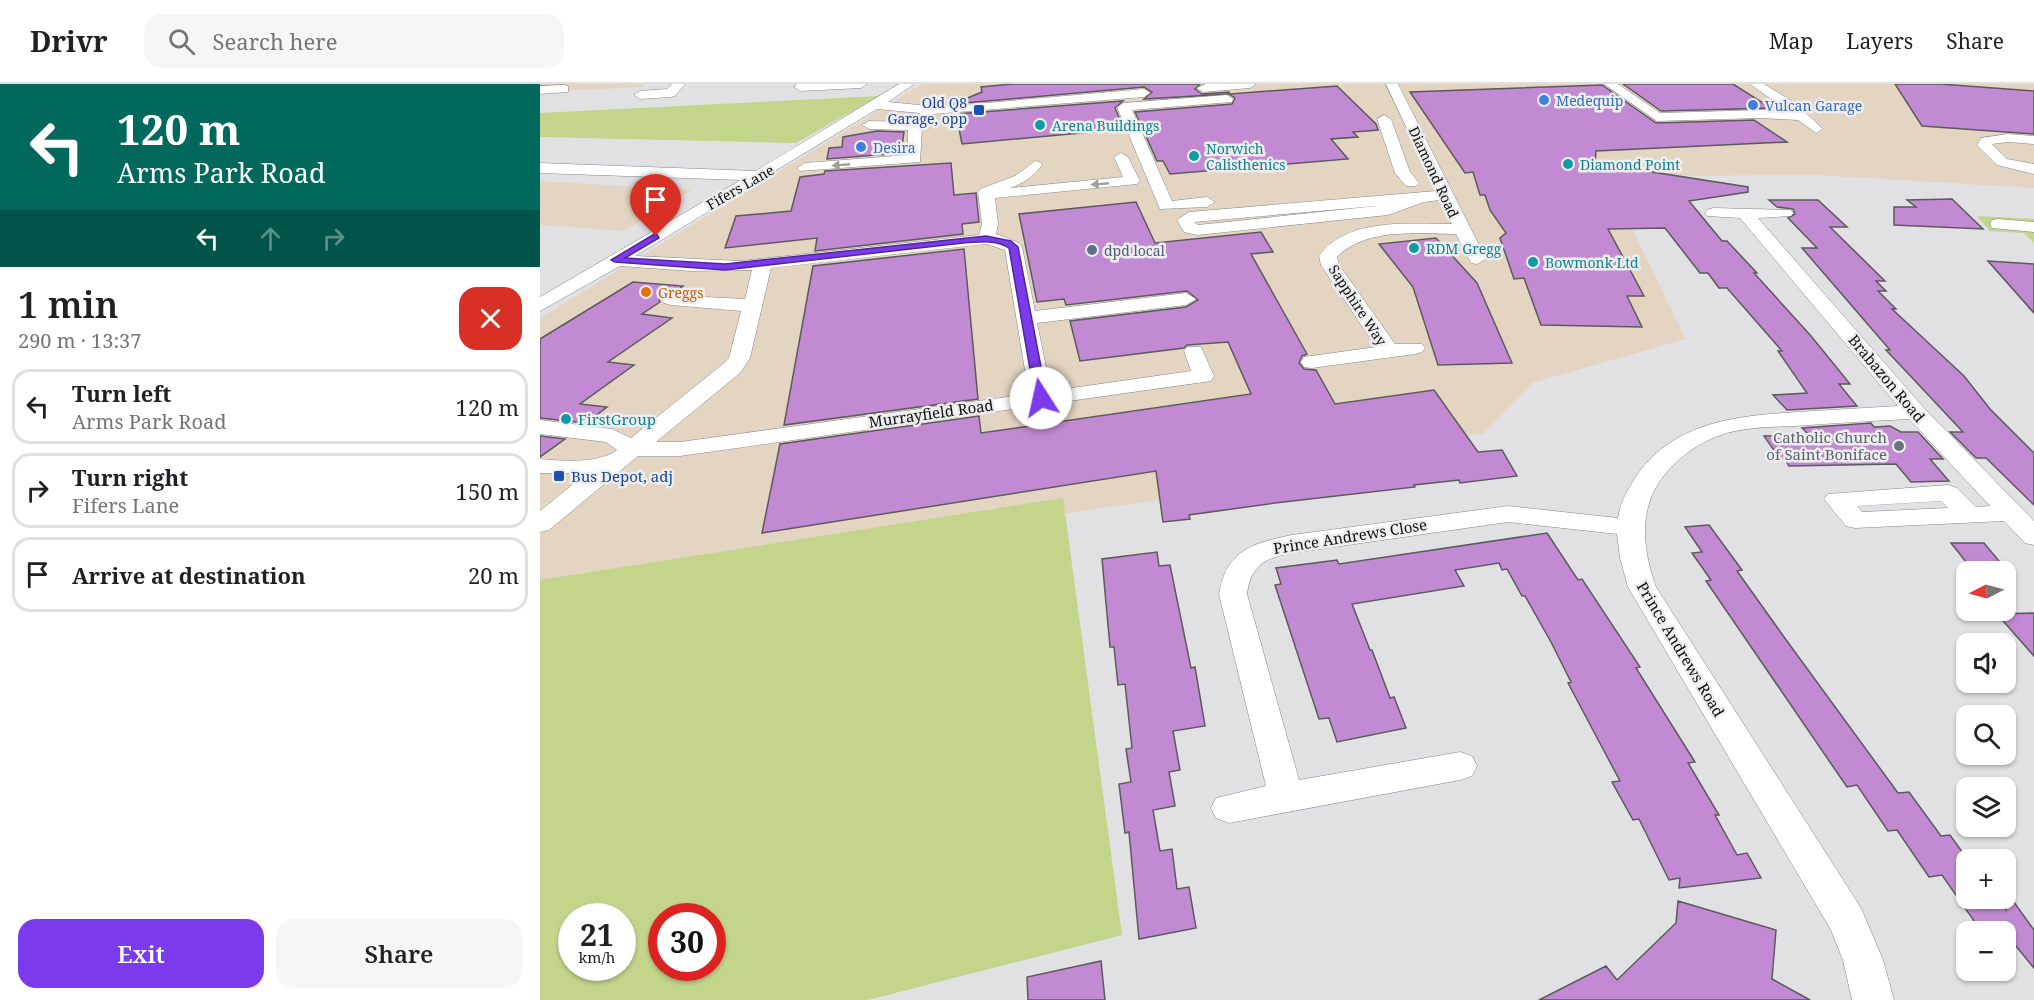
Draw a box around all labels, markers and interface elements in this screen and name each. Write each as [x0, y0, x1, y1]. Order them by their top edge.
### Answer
search box [144, 14, 564, 68]
text: Drivr [30, 22, 108, 60]
icon: search [165, 25, 198, 58]
text: Search here [213, 26, 337, 56]
text: Map [1769, 27, 1813, 55]
text: Layers [1846, 27, 1913, 55]
text: Share [1946, 27, 2004, 55]
place label: Medequip [1556, 91, 1623, 110]
place label: Old Q8 Garage, opp [887, 93, 967, 128]
marker: Medequip [1537, 93, 1551, 107]
place label: Vulcan Garage [1765, 96, 1862, 115]
marker: Vulcan Garage [1746, 98, 1760, 112]
text: 120 m [117, 100, 241, 157]
marker: Old Q8 Garage, opp [972, 103, 986, 117]
icon: left [18, 108, 96, 186]
place label: Arena Buildings [1052, 116, 1159, 135]
marker: Arena Buildings [1033, 118, 1047, 132]
street label: Diamond Road [1405, 123, 1464, 221]
place label: Desira [873, 138, 916, 157]
place label: Norwich Calisthenics [1206, 139, 1286, 174]
marker: Desira [854, 140, 868, 154]
marker: Norwich Calisthenics [1187, 149, 1201, 163]
text: Arms Park Road [117, 154, 326, 191]
place label: Diamond Point [1580, 155, 1680, 174]
marker: Diamond Point [1561, 157, 1575, 171]
street label: Fifers Lane [703, 160, 777, 214]
one-way arrow [832, 160, 851, 170]
pin [630, 174, 681, 236]
one-way arrow [1090, 179, 1109, 189]
icon: arrive [639, 183, 672, 216]
icon: left [191, 222, 224, 255]
icon: ahead [254, 222, 287, 255]
icon: right [317, 222, 350, 255]
place label: RDM Gregg [1426, 239, 1502, 258]
place label: dpd local [1104, 241, 1166, 260]
marker: RDM Gregg [1407, 241, 1421, 255]
marker: dpd local [1085, 243, 1099, 257]
place label: Bowmonk Ltd [1545, 253, 1639, 272]
marker: Bowmonk Ltd [1526, 255, 1540, 269]
street label: Sapphire Way [1325, 261, 1391, 349]
text: 1 min [18, 280, 119, 329]
place label: Greggs [658, 283, 703, 302]
marker: Greggs [639, 285, 653, 299]
button: close [459, 287, 522, 350]
text: 290 m · 13:37 [18, 327, 141, 354]
street label: Brabazon Road [1844, 330, 1930, 426]
position arrow [1009, 366, 1073, 430]
text: Turn left [72, 378, 171, 408]
icon: left [21, 390, 54, 423]
text: 120 m [456, 392, 519, 422]
street label: Murrayfield Road [867, 394, 995, 432]
text: Arms Park Road [72, 408, 227, 435]
place label: FirstGroup [578, 409, 656, 429]
marker: FirstGroup [559, 412, 573, 426]
place label: Catholic Church of Saint Boniface [1766, 427, 1887, 464]
marker: Catholic Church of Saint Boniface [1892, 439, 1906, 453]
text: Turn right [72, 462, 188, 492]
place label: Bus Depot, adj [571, 466, 673, 486]
marker: Bus Depot, adj [552, 469, 566, 483]
icon: right [21, 474, 54, 507]
text: 150 m [456, 476, 519, 506]
text: Fifers Lane [72, 492, 179, 519]
street label: Prince Andrews Close [1272, 514, 1428, 558]
icon: arrive [21, 558, 54, 591]
text: Arrive at destination [72, 560, 306, 590]
text: 20 m [468, 560, 519, 590]
north arrow [1956, 561, 2016, 621]
map controls [1956, 561, 2016, 981]
street label: Prince Andrews Road [1633, 578, 1729, 720]
button: sound [1956, 633, 2016, 693]
button: search [1956, 705, 2016, 765]
button: layers [1956, 777, 2016, 837]
button: + [1956, 849, 2016, 909]
speed limit sign: 30 [648, 903, 726, 981]
text: 21 [580, 914, 614, 955]
button: Exit [18, 919, 264, 988]
button: Share [276, 919, 522, 988]
button: − [1956, 921, 2016, 981]
text: km/h [579, 947, 615, 967]

